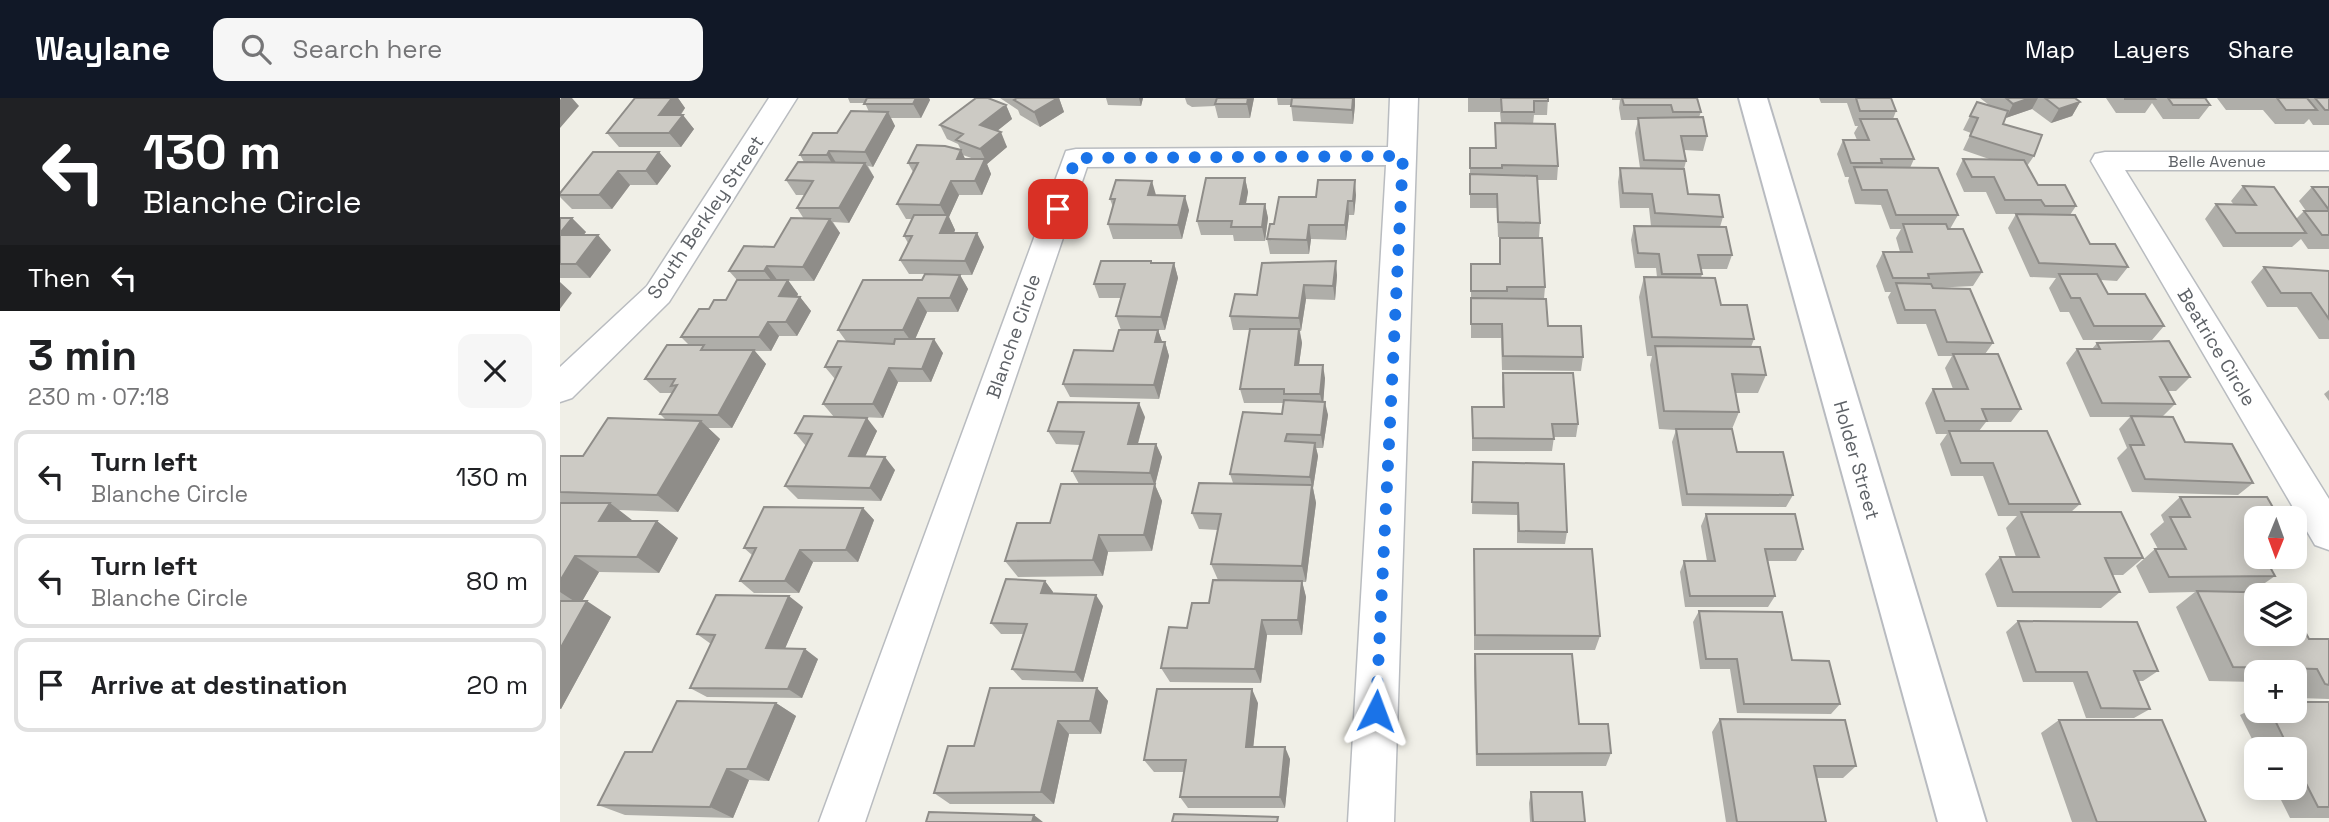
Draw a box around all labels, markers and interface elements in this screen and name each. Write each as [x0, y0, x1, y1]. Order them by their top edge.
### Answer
search box [213, 18, 703, 81]
text: Waylane [35, 28, 171, 70]
icon: search [237, 30, 275, 68]
text: Search here [293, 32, 442, 66]
text: Map [2025, 34, 2075, 65]
text: Layers [2113, 34, 2190, 65]
text: Share [2228, 34, 2294, 65]
text: 130 m [143, 121, 281, 183]
icon: left [28, 126, 119, 217]
street label: South Berkley Street [641, 131, 769, 304]
street label: Belle Avenue [2168, 151, 2266, 172]
pin [1028, 179, 1088, 239]
text: Blanche Circle [143, 182, 362, 222]
icon: arrive [1039, 190, 1077, 228]
icon: left [105, 259, 143, 297]
text: Then [28, 261, 91, 295]
street label: Blanche Circle [981, 271, 1046, 402]
street label: Beatrice Circle [2172, 284, 2262, 411]
text: 3 min [28, 329, 137, 382]
button: close [458, 334, 532, 408]
text: 230 m · 07:18 [28, 382, 169, 412]
street label: Holder Street [1828, 398, 1885, 522]
text: Turn left [91, 445, 198, 479]
icon: left [32, 458, 70, 496]
text: 130 m [456, 460, 528, 494]
text: Blanche Circle [91, 479, 248, 509]
north arrow [2244, 506, 2306, 569]
map controls [2244, 506, 2307, 800]
text: Turn left [91, 549, 198, 583]
icon: left [32, 562, 70, 600]
text: 80 m [466, 564, 528, 598]
text: Blanche Circle [91, 583, 248, 613]
button: layers [2244, 583, 2307, 646]
button: + [2244, 660, 2307, 723]
icon: arrive [32, 666, 70, 704]
text: Arrive at destination [91, 668, 348, 702]
text: 20 m [467, 668, 528, 702]
position arrow [1339, 674, 1413, 748]
button: − [2244, 737, 2307, 800]

